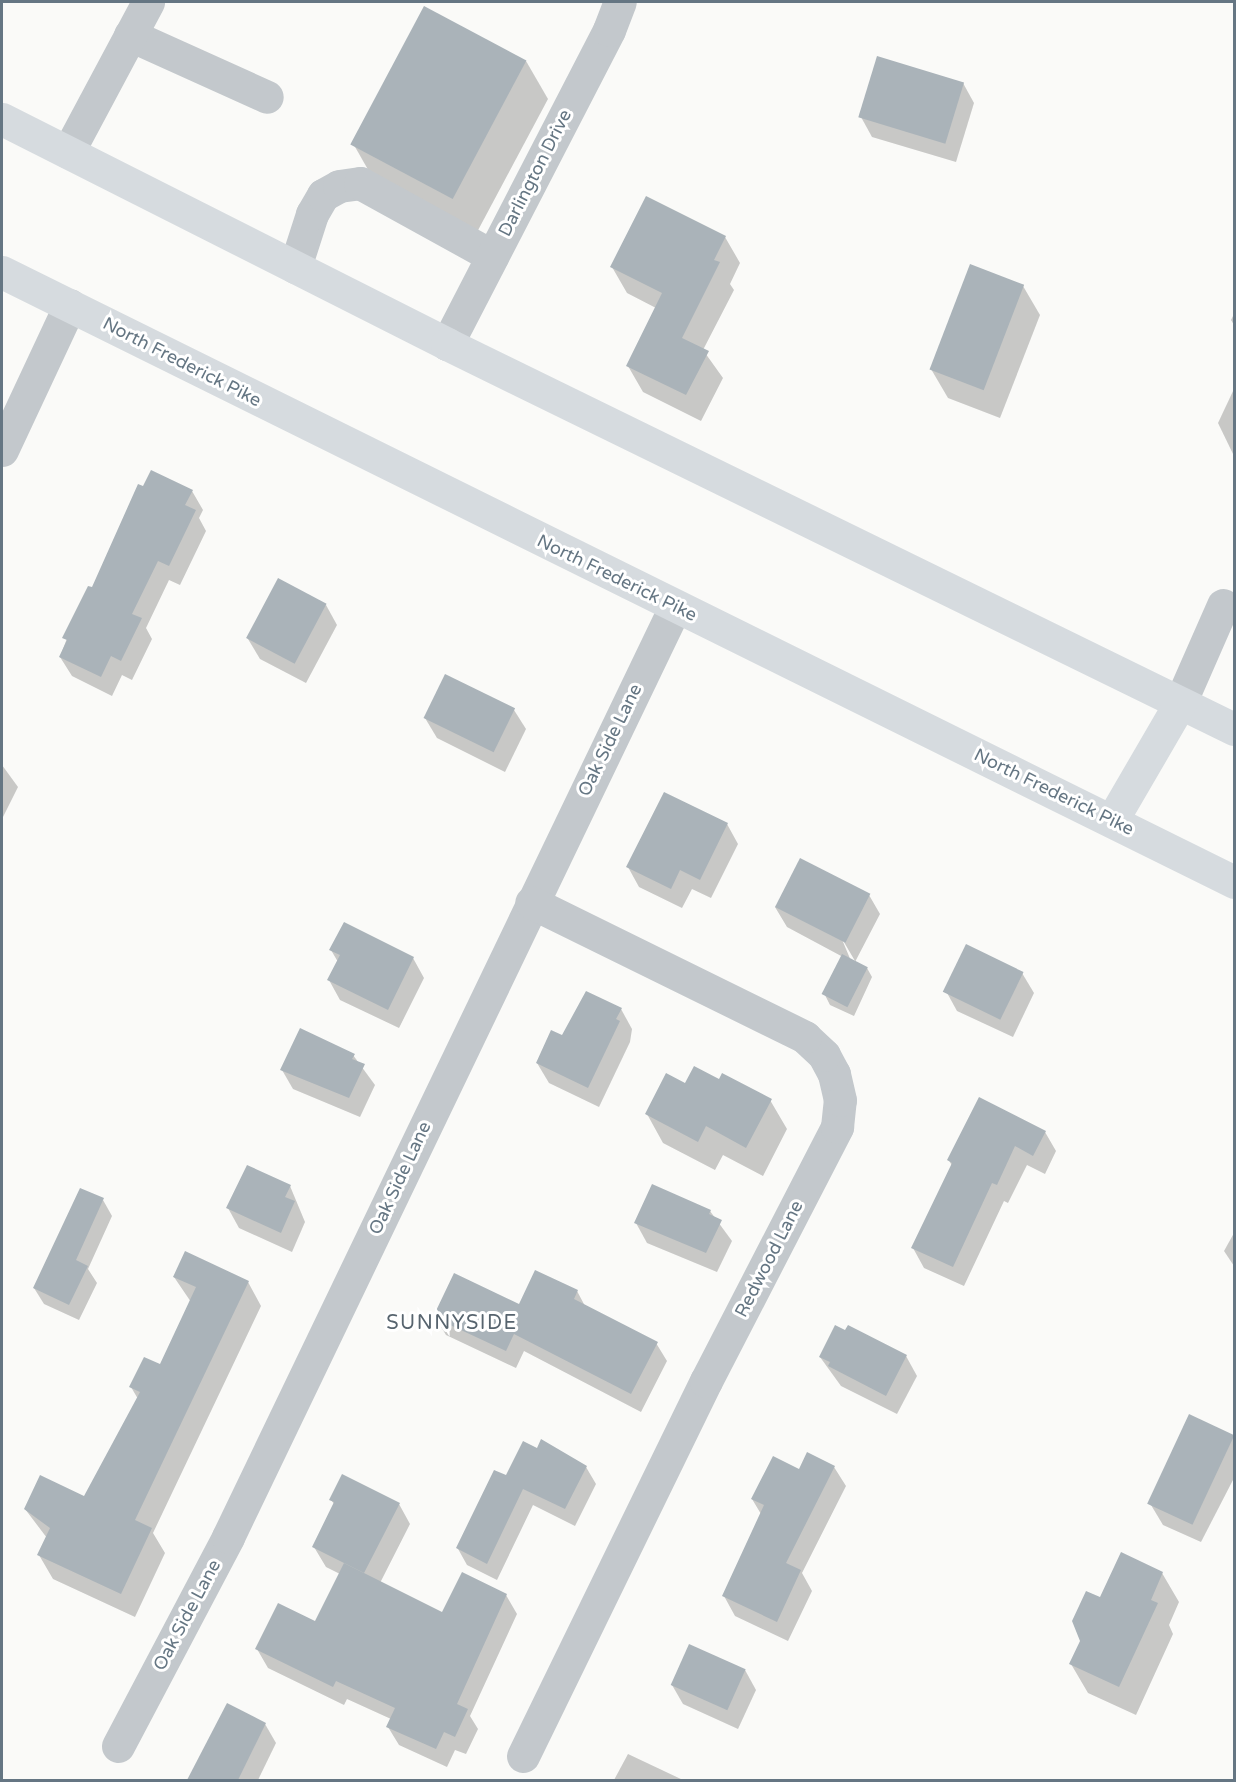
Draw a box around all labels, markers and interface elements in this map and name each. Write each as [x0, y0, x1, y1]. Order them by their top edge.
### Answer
street label: Darlington Drive [494, 106, 576, 240]
street label: North Frederick Pike [99, 313, 265, 411]
street label: North Frederick Pike [534, 530, 700, 626]
street label: Oak Side Lane [573, 680, 647, 800]
street label: North Frederick Pike [971, 744, 1137, 840]
street label: Oak Side Lane [364, 1118, 436, 1238]
street label: Redwood Lane [730, 1197, 808, 1321]
district label: SUNNYSIDE [386, 1311, 518, 1335]
street label: Oak Side Lane [149, 1556, 225, 1674]

